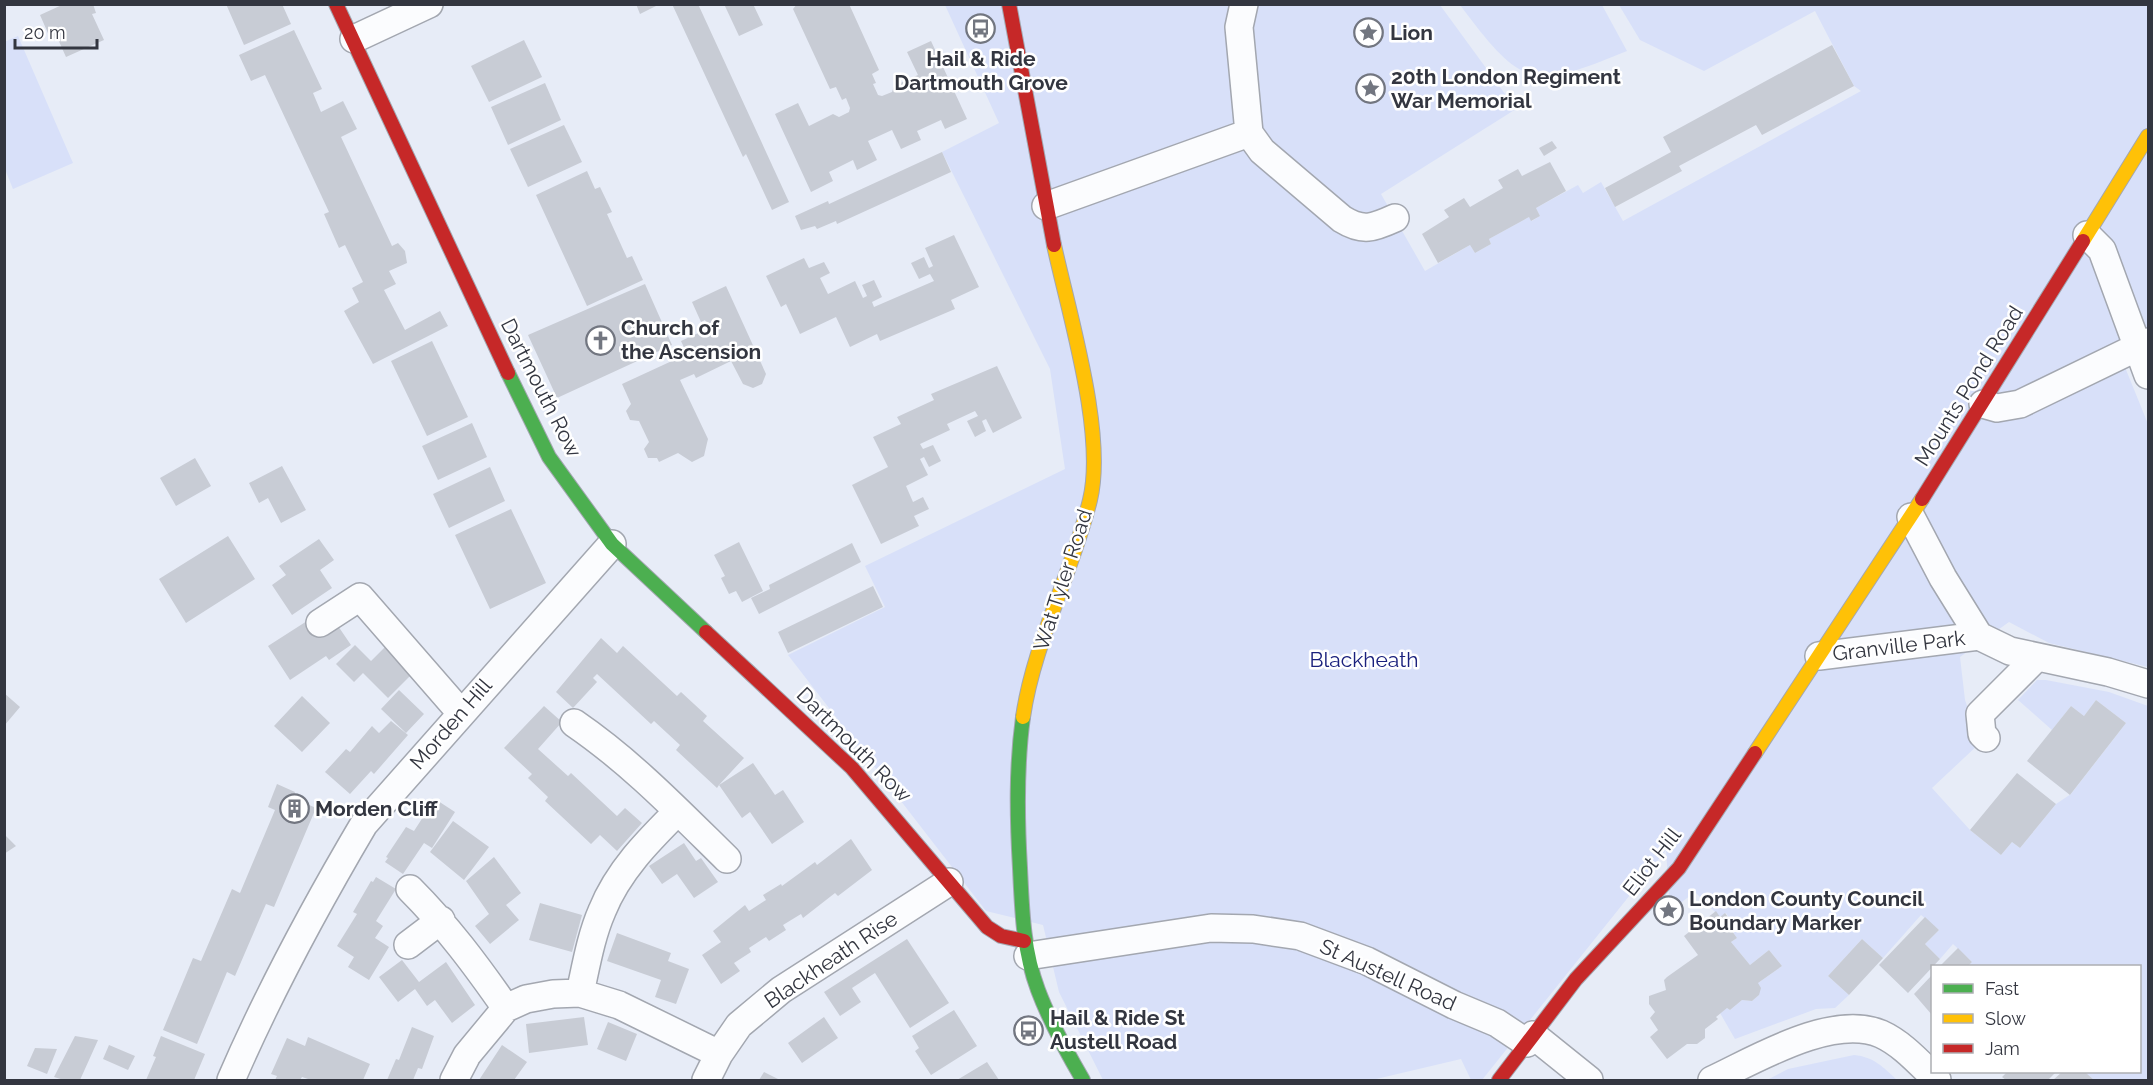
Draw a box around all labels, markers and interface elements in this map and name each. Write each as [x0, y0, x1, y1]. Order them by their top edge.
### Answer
scale bar [15, 12, 98, 50]
bus stop icon: Hail & Ride Dartmouth Grove [965, 12, 997, 44]
place icon: Lion [1353, 17, 1385, 49]
place label: Lion [1390, 20, 1433, 45]
text: 20 m [24, 22, 66, 43]
place label: Hail & Ride Dartmouth Grove [894, 46, 1068, 95]
place label: 20th London Regiment War Memorial [1391, 64, 1621, 113]
place icon: 20th London Regiment War Memorial [1354, 73, 1386, 105]
street label: Mounts Pond Road [1909, 301, 2028, 470]
street label: Dartmouth Row [496, 314, 587, 461]
place label: Church of the Ascension [621, 315, 761, 364]
church icon: Church of the Ascension [584, 324, 616, 356]
street label: Wat Tyler Road [1028, 506, 1097, 654]
street label: Granville Park [1831, 625, 1967, 666]
park label: Blackheath [1309, 647, 1419, 672]
street label: Morden Hill [404, 673, 497, 774]
street label: Dartmouth Row [792, 682, 917, 807]
building icon: Morden Cliff [278, 793, 310, 825]
place label: Morden Cliff [315, 796, 438, 821]
street label: Eliot Hill [1617, 823, 1686, 901]
place label: London County Council Boundary Marker [1689, 886, 1924, 935]
place icon: London County Council Boundary Marker [1652, 895, 1684, 927]
street label: Blackheath Rise [759, 906, 902, 1013]
street label: St Austell Road [1316, 933, 1460, 1016]
legend [1931, 965, 2141, 1073]
text: Fast [1985, 978, 2019, 999]
place label: Hail & Ride St Austell Road [1050, 1005, 1185, 1054]
text: Slow [1985, 1008, 2026, 1029]
bus stop icon: Hail & Ride St Austell Road [1013, 1014, 1045, 1046]
text: Jam [1985, 1038, 2020, 1059]

